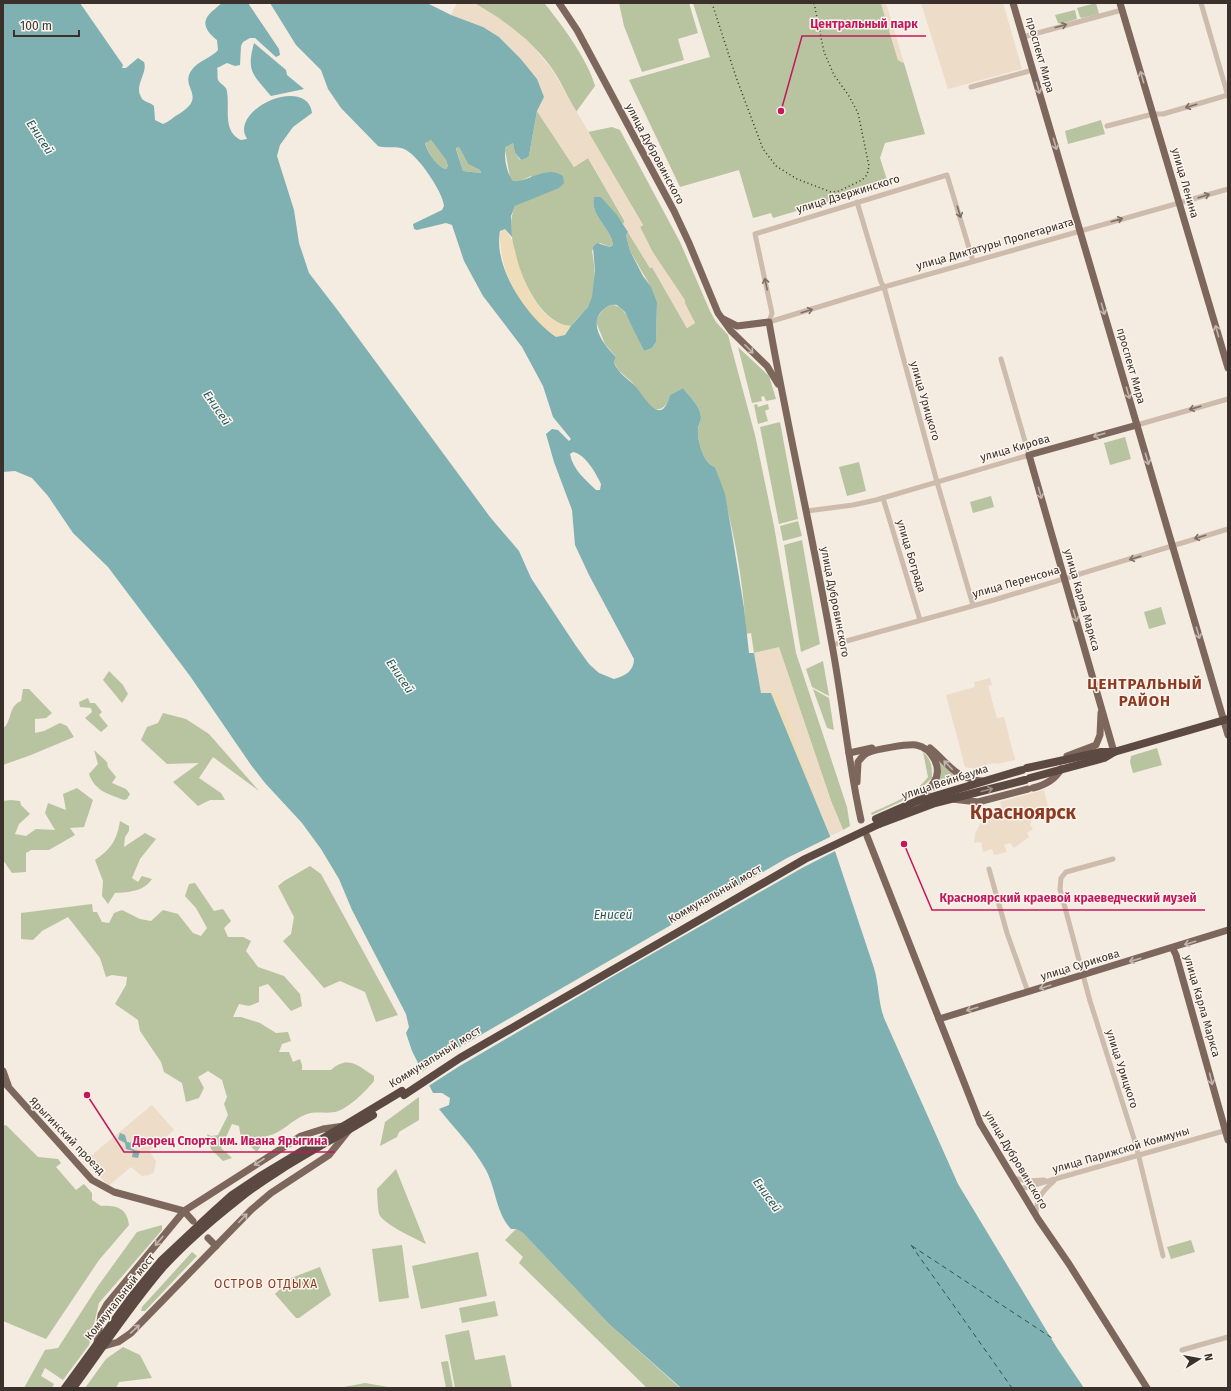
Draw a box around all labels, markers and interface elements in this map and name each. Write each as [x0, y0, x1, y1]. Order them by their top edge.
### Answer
scale bar [14, 12, 79, 38]
callout: Центральный парк [802, 12, 926, 36]
street label: проспект Мира [1023, 16, 1057, 94]
text: Центральный парк [810, 17, 918, 31]
text: 100 m [20, 19, 52, 33]
one-way arrow [1054, 22, 1067, 29]
one-way arrow [1138, 70, 1145, 83]
one-way arrow [1035, 82, 1042, 95]
street label: улица Дубровинского [623, 101, 687, 207]
one-way arrow [1184, 103, 1197, 110]
water label: Енисей [24, 117, 56, 157]
one-way arrow [1052, 137, 1059, 150]
street label: улица Ленина [1169, 146, 1201, 220]
street label: улица Дзержинского [795, 172, 901, 216]
one-way arrow [1197, 192, 1210, 199]
one-way arrow [956, 205, 963, 218]
street label: улица Диктатуры Пролетариата [915, 215, 1075, 273]
one-way arrow [1111, 216, 1124, 223]
one-way arrow [761, 278, 769, 291]
one-way arrow [1100, 302, 1107, 315]
one-way arrow [800, 307, 813, 314]
one-way arrow [1213, 325, 1220, 338]
street label: проспект Мира [1114, 327, 1148, 405]
one-way arrow [744, 344, 754, 353]
street label: улица Урицкого [907, 360, 943, 442]
one-way arrow [1125, 386, 1132, 399]
water label: Енисей [200, 388, 234, 428]
one-way arrow [1189, 405, 1202, 412]
street label: улица Кирова [979, 432, 1051, 464]
one-way arrow [1093, 432, 1106, 439]
one-way arrow [1144, 453, 1151, 466]
one-way arrow [1037, 486, 1044, 499]
street label: улица Бограда [894, 518, 928, 594]
one-way arrow [1194, 534, 1207, 541]
street label: улица Дубровинского [818, 546, 852, 658]
street label: улица Карла Маркса [1061, 548, 1103, 652]
one-way arrow [1129, 555, 1142, 562]
street label: улица Перенсона [971, 563, 1061, 601]
one-way arrow [1072, 609, 1079, 622]
one-way arrow [1195, 626, 1202, 639]
water label: Енисей [383, 656, 417, 696]
district label: ЦЕНТРАЛЬНЫЙ РАЙОН [1087, 675, 1203, 710]
one-way arrow [943, 760, 952, 770]
street label: улица Вейнбаума [900, 762, 990, 802]
one-way arrow [981, 785, 994, 793]
district label: Красноярск [970, 801, 1077, 824]
street label: Коммунальный мост [666, 862, 764, 926]
callout: Красноярский краевой краеведческий музей [932, 886, 1205, 910]
text: Красноярский краевой краеведческий музей [939, 891, 1197, 905]
water label: Енисей [594, 908, 632, 922]
one-way arrow [1183, 940, 1196, 947]
street label: улица Сурикова [1039, 947, 1121, 983]
street label: улица Карла Маркса [1181, 954, 1223, 1058]
one-way arrow [1129, 957, 1142, 964]
one-way arrow [1039, 984, 1052, 991]
one-way arrow [965, 1006, 978, 1013]
street label: Коммунальный мост [387, 1024, 483, 1090]
street label: улица Урицкого [1103, 1028, 1141, 1110]
one-way arrow [1208, 1073, 1216, 1086]
street label: Ярыгинский проезд [27, 1094, 107, 1178]
street label: улица Дубровинского [981, 1108, 1051, 1212]
street label: улица Парижской Коммуны [1051, 1124, 1191, 1176]
callout: Дворец Спорта им. Ивана Ярыгина [124, 1128, 335, 1152]
text: Дворец Спорта им. Ивана Ярыгина [131, 1134, 328, 1148]
one-way arrow [253, 1158, 264, 1166]
water label: Енисей [750, 1175, 784, 1215]
one-way arrow [239, 1213, 248, 1224]
one-way arrow [154, 1236, 163, 1247]
street label: Коммунальный мост [82, 1251, 158, 1343]
district label: ОСТРОВ ОТДЫХА [214, 1277, 318, 1291]
one-way arrow [130, 1324, 140, 1334]
north arrow [1179, 1339, 1219, 1379]
text: N [1201, 1352, 1215, 1362]

